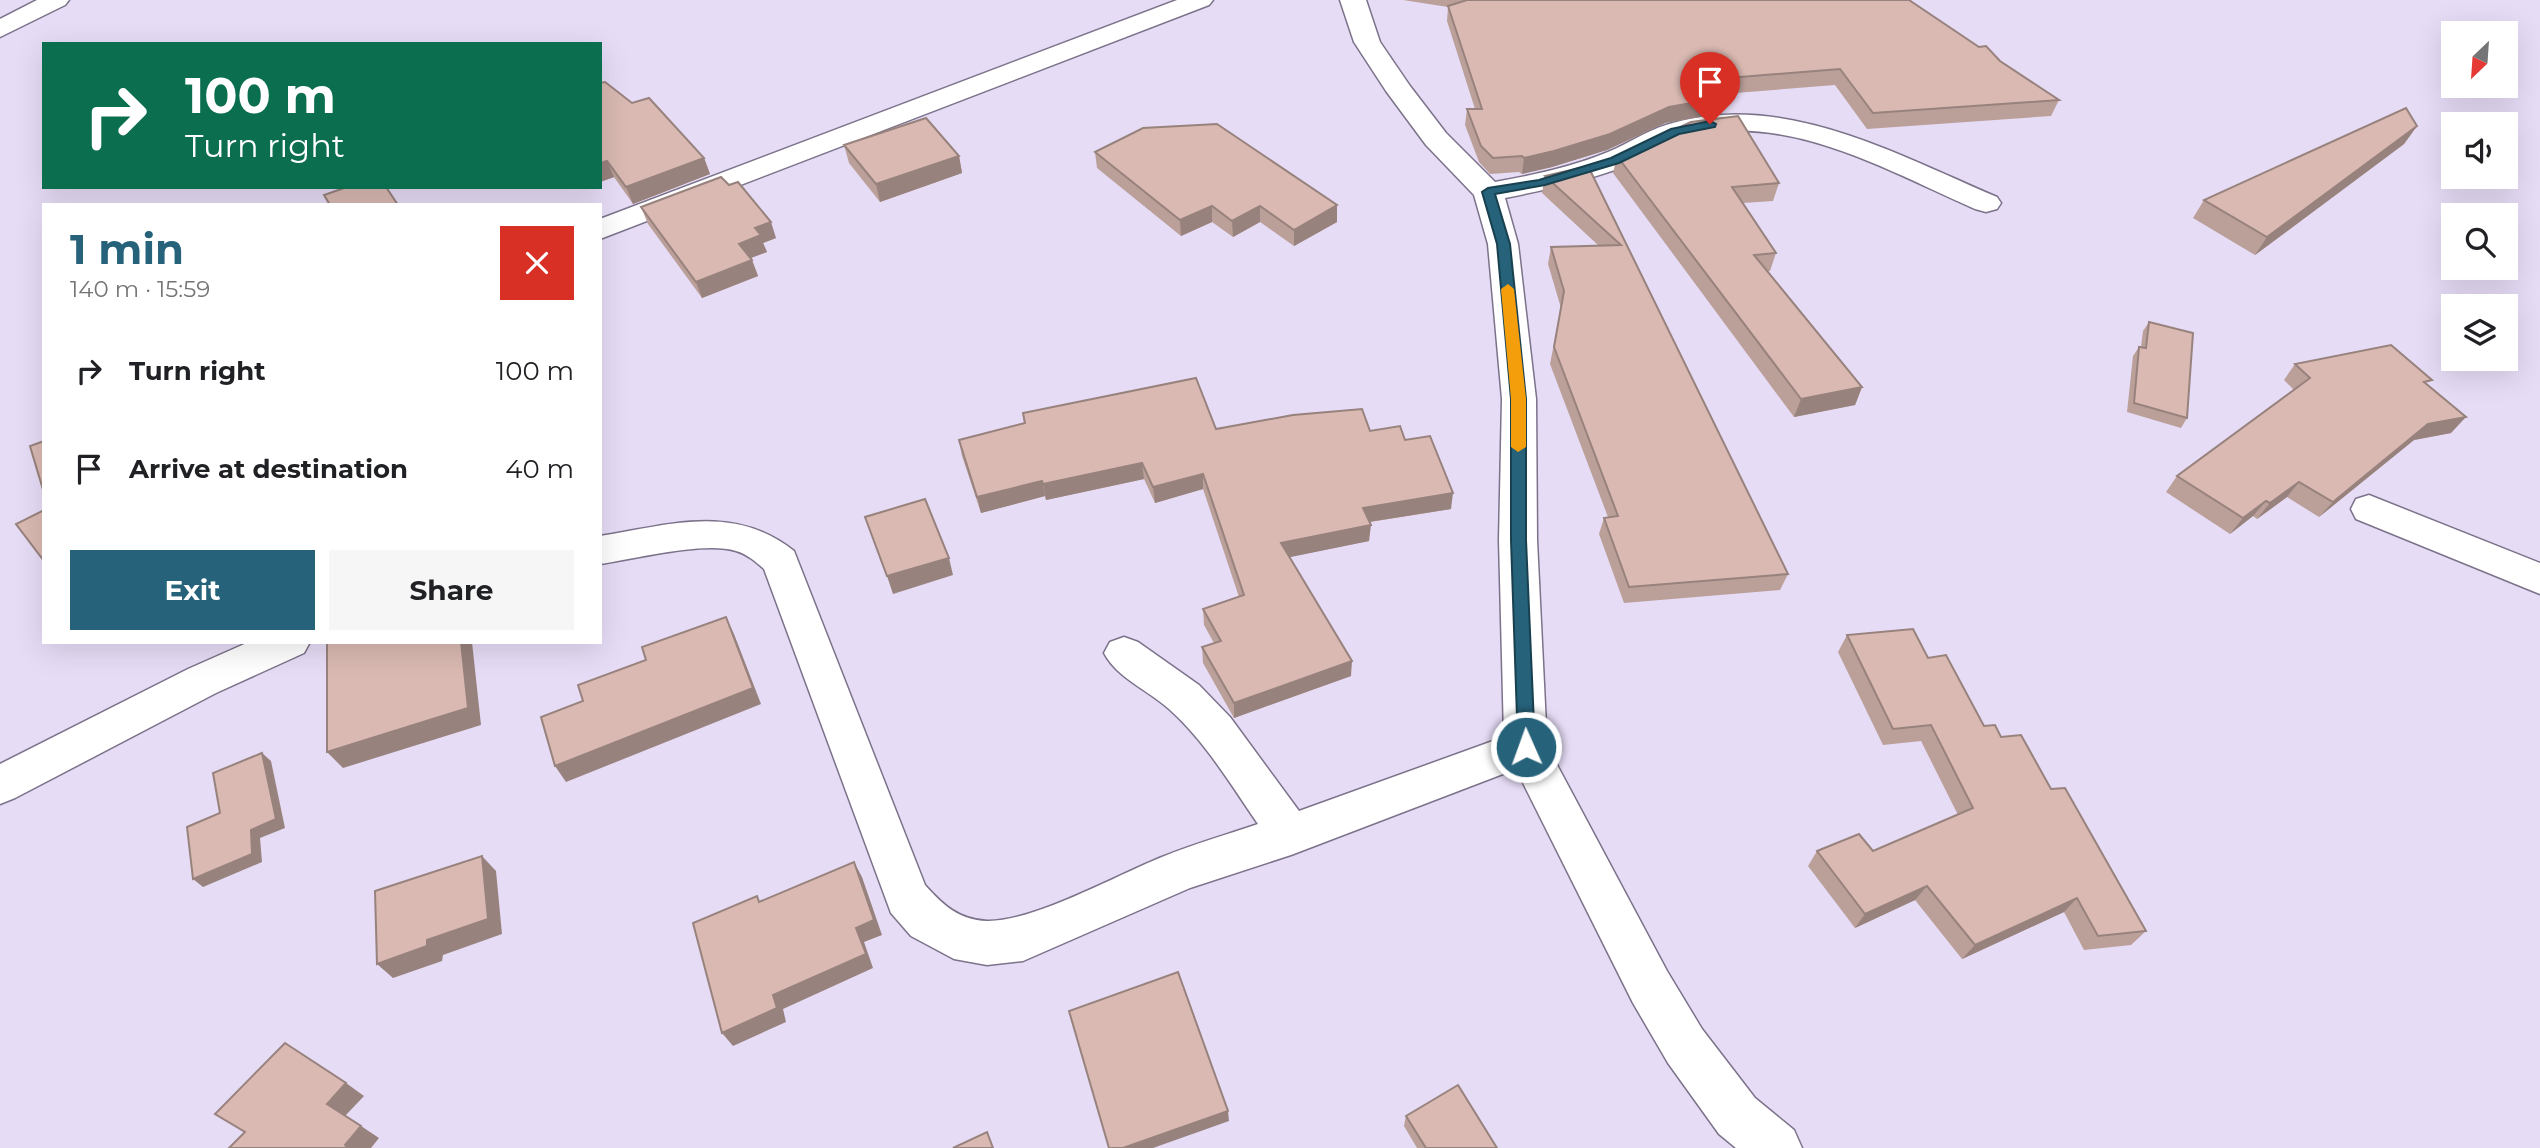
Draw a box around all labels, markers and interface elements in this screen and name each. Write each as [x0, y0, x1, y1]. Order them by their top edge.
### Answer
north arrow [2441, 21, 2518, 98]
map controls [2441, 21, 2518, 371]
pin [1680, 52, 1740, 124]
icon: arrive [1691, 63, 1729, 101]
text: 100 m [185, 66, 336, 125]
icon: right [70, 70, 161, 161]
button: sound [2441, 112, 2518, 189]
text: Turn right [185, 126, 345, 165]
button: search [2441, 203, 2518, 280]
text: 1 min [70, 223, 184, 275]
button: close [500, 226, 574, 300]
text: 140 m · 15:59 [70, 275, 210, 303]
button: layers [2441, 294, 2518, 371]
icon: right [70, 352, 108, 390]
text: Turn right [129, 355, 265, 387]
text: 100 m [496, 355, 574, 387]
icon: arrive [70, 450, 108, 488]
text: Arrive at destination [129, 453, 408, 485]
text: 40 m [505, 453, 574, 485]
button: Exit [70, 550, 315, 630]
button: Share [329, 550, 574, 630]
position arrow [1489, 710, 1563, 784]

